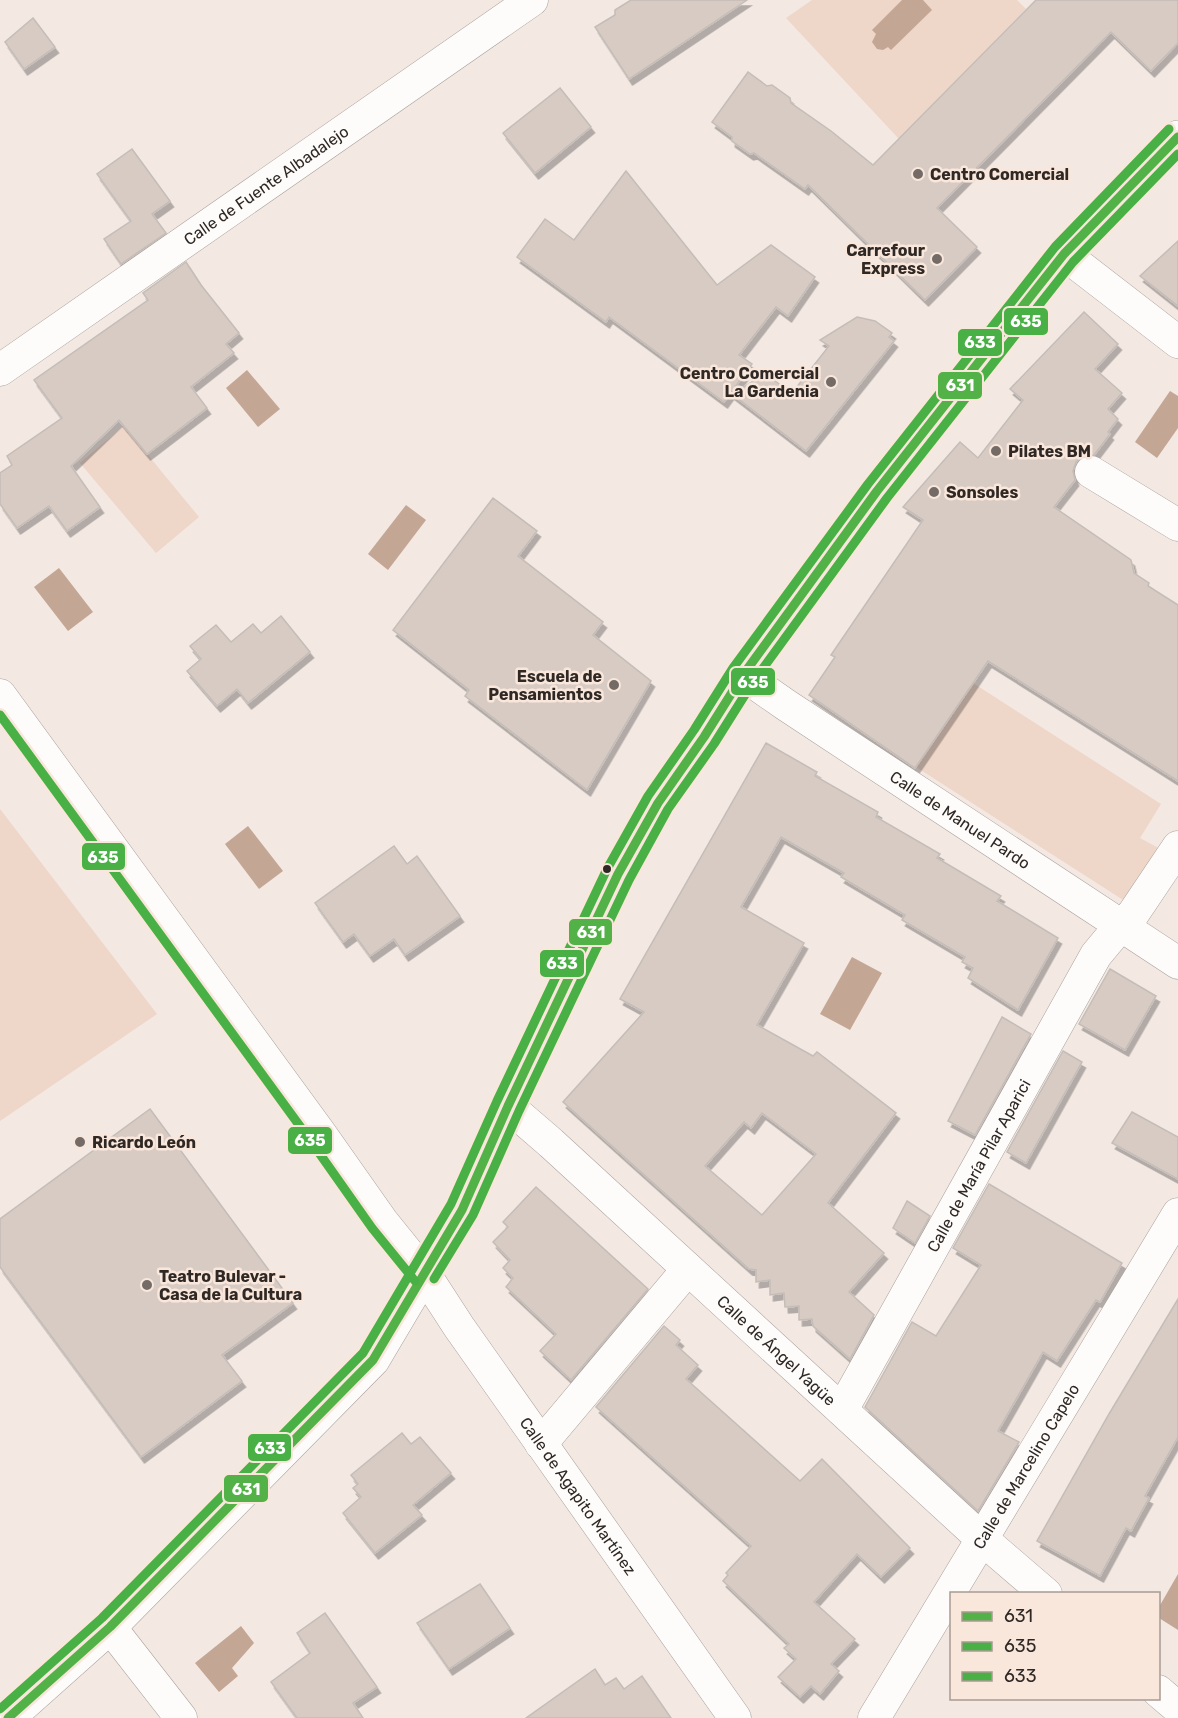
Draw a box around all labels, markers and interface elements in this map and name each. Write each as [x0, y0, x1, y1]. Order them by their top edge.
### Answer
street label: Calle de Fuente Albadalejo [180, 121, 352, 249]
place label: Centro Comercial [930, 165, 1069, 184]
marker: Centro Comercial [911, 167, 925, 181]
place label: Carrefour Express [846, 241, 926, 278]
marker: Carrefour Express [930, 252, 944, 266]
line badge: 635 [1003, 307, 1049, 336]
text: 635 [1010, 312, 1042, 331]
line badge: 633 [957, 328, 1003, 357]
text: 633 [964, 333, 996, 352]
place label: Centro Comercial La Gardenia [680, 364, 819, 401]
line badge: 631 [937, 371, 983, 400]
marker: Centro Comercial La Gardenia [824, 375, 838, 389]
text: 631 [946, 376, 974, 395]
place label: Pilates BM [1008, 442, 1091, 461]
marker: Pilates BM [989, 444, 1003, 458]
place label: Sonsoles [946, 483, 1018, 502]
marker: Sonsoles [927, 485, 941, 499]
place label: Escuela de Pensamientos [488, 667, 602, 704]
line badge: 635 [730, 667, 776, 696]
text: 635 [737, 673, 769, 692]
marker: Escuela de Pensamientos [607, 678, 621, 692]
street label: Calle de Manuel Pardo [887, 767, 1034, 873]
line badge: 635 [81, 842, 126, 871]
text: 635 [87, 848, 119, 867]
unlabelled marker [601, 863, 613, 875]
line badge: 631 [568, 918, 613, 946]
text: 631 [577, 923, 605, 942]
line badge: 633 [539, 949, 585, 978]
text: 633 [546, 954, 578, 973]
street label: Calle de María Pilar Aparici [923, 1076, 1034, 1255]
line badge: 635 [287, 1126, 333, 1155]
text: 635 [294, 1131, 326, 1150]
place label: Ricardo León [92, 1133, 196, 1152]
marker: Ricardo León [73, 1135, 87, 1149]
place label: Teatro Bulevar - Casa de la Cultura [159, 1267, 302, 1304]
marker: Teatro Bulevar - Casa de la Cultura [140, 1278, 154, 1292]
street label: Calle de Ángel Yagüe [713, 1291, 840, 1409]
street label: Calle de Marcelino Capelo [969, 1380, 1083, 1552]
street label: Calle de Agapito Martínez [516, 1413, 640, 1578]
line badge: 633 [247, 1433, 292, 1462]
text: 633 [254, 1439, 286, 1458]
line badge: 631 [223, 1474, 269, 1503]
text: 631 [232, 1480, 260, 1499]
legend [950, 1592, 1160, 1700]
text: 631 [1004, 1605, 1033, 1627]
text: 635 [1004, 1635, 1036, 1657]
text: 633 [1004, 1665, 1037, 1687]

